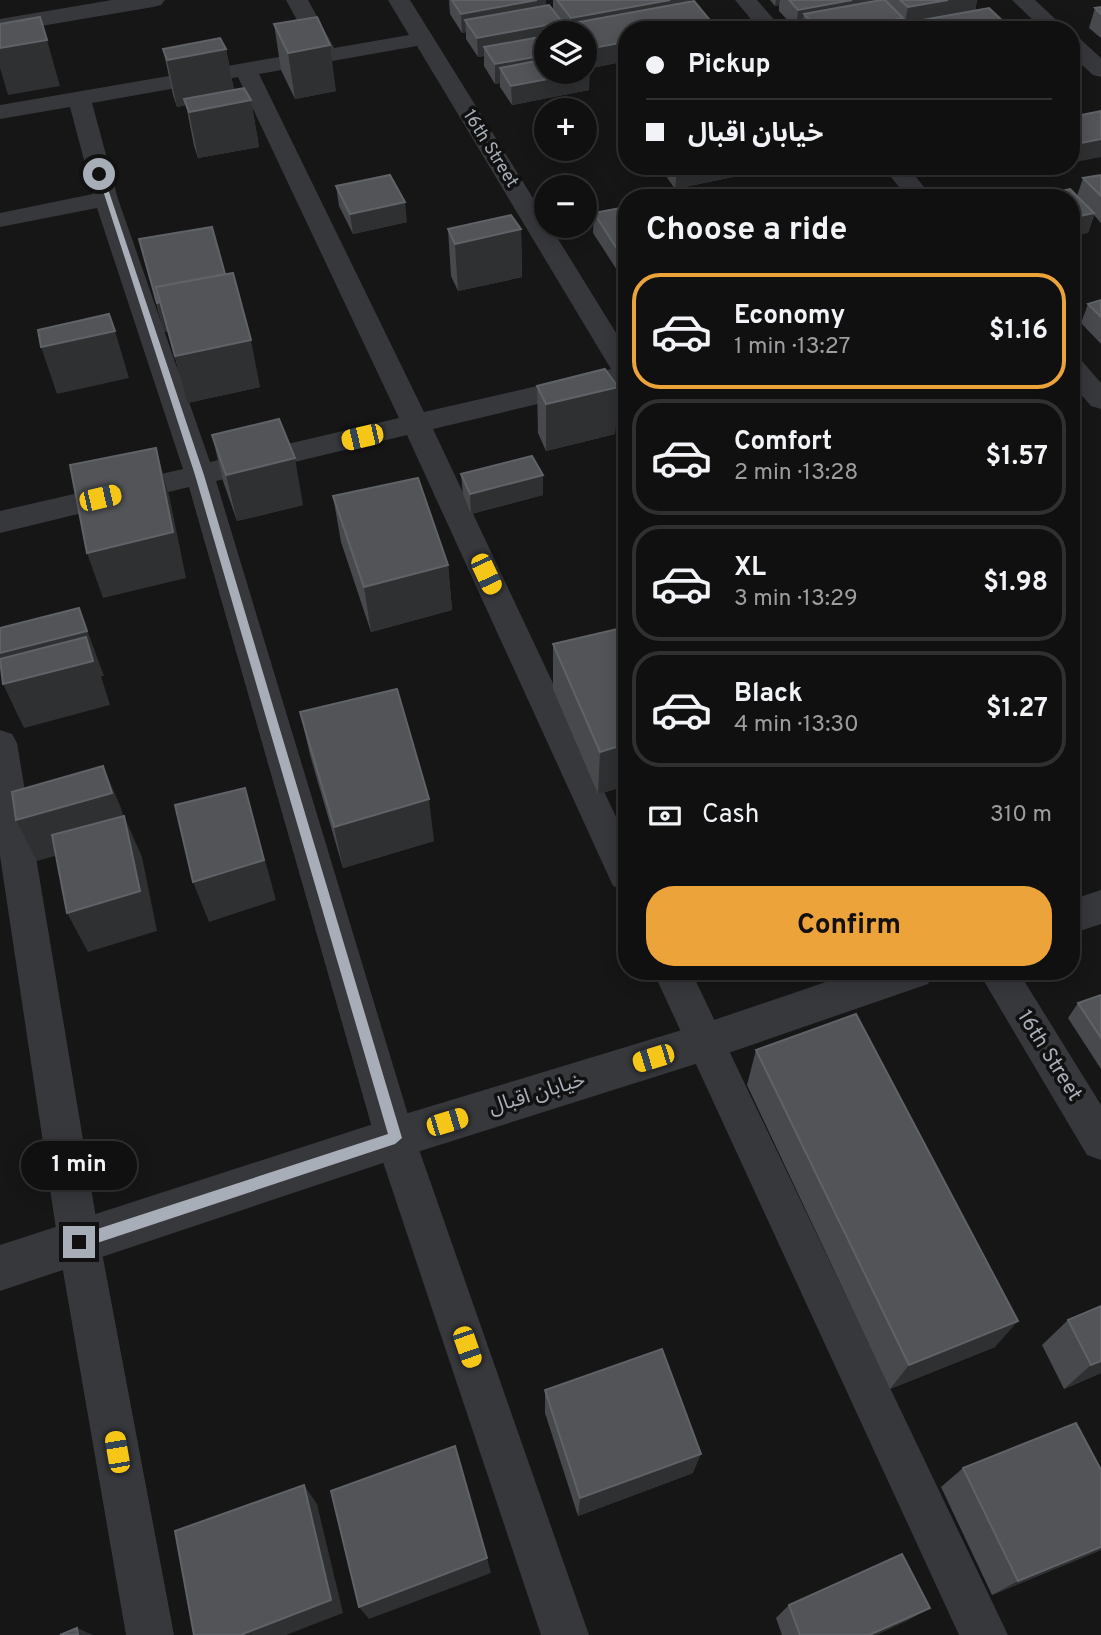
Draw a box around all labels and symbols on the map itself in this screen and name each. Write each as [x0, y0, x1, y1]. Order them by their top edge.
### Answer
street label: 16th Street [457, 106, 523, 192]
route start [83, 158, 115, 190]
car [340, 422, 385, 452]
car [78, 483, 123, 513]
car [468, 551, 505, 597]
street label: 16th Street [1010, 1005, 1088, 1107]
car [630, 1042, 677, 1074]
street label: خیابان اقبال [485, 1067, 589, 1121]
car [424, 1106, 471, 1138]
callout: 1 min [21, 1140, 137, 1190]
route end [63, 1226, 95, 1258]
car [451, 1324, 484, 1370]
car [104, 1429, 131, 1475]

